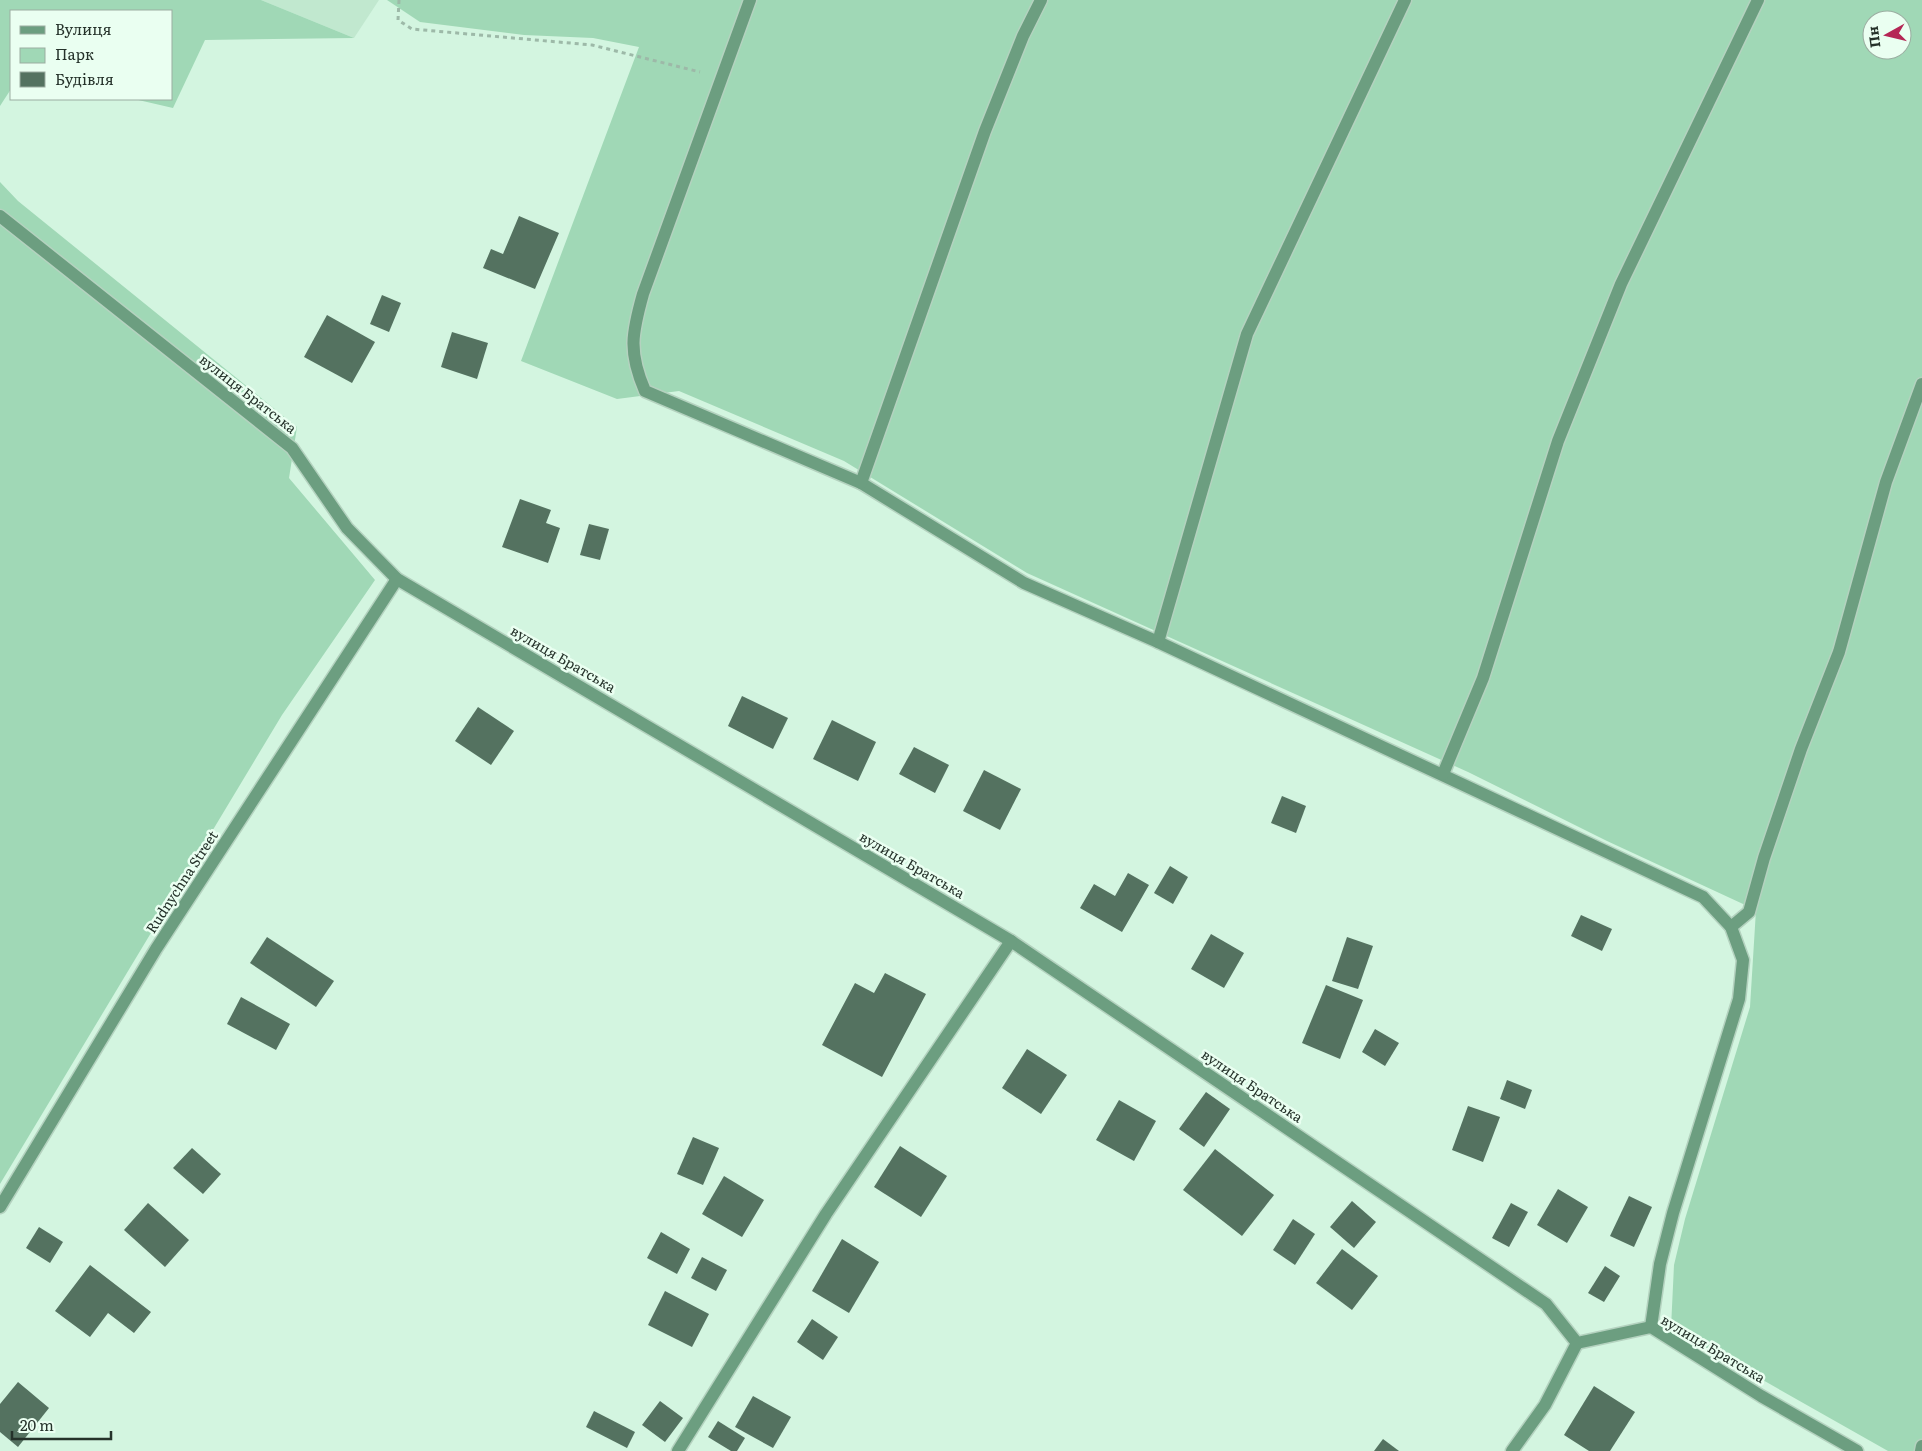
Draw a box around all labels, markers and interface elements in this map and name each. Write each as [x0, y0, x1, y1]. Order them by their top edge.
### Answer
legend [10, 10, 172, 100]
north arrow [1862, 10, 1912, 60]
text: Вулиця [55, 17, 112, 40]
text: Пн [1862, 25, 1885, 49]
text: Парк [55, 42, 94, 65]
text: Будівля [55, 67, 114, 90]
street label: вулиця Братська [196, 349, 302, 438]
street label: вулиця Братська [507, 620, 620, 697]
street label: Rudnychna Street [140, 826, 222, 937]
street label: вулиця Братська [856, 826, 969, 903]
street label: вулиця Братська [1198, 1044, 1308, 1127]
street label: вулиця Братська [1658, 1309, 1770, 1387]
scale bar [12, 1408, 111, 1440]
text: 20 m [20, 1413, 54, 1436]

